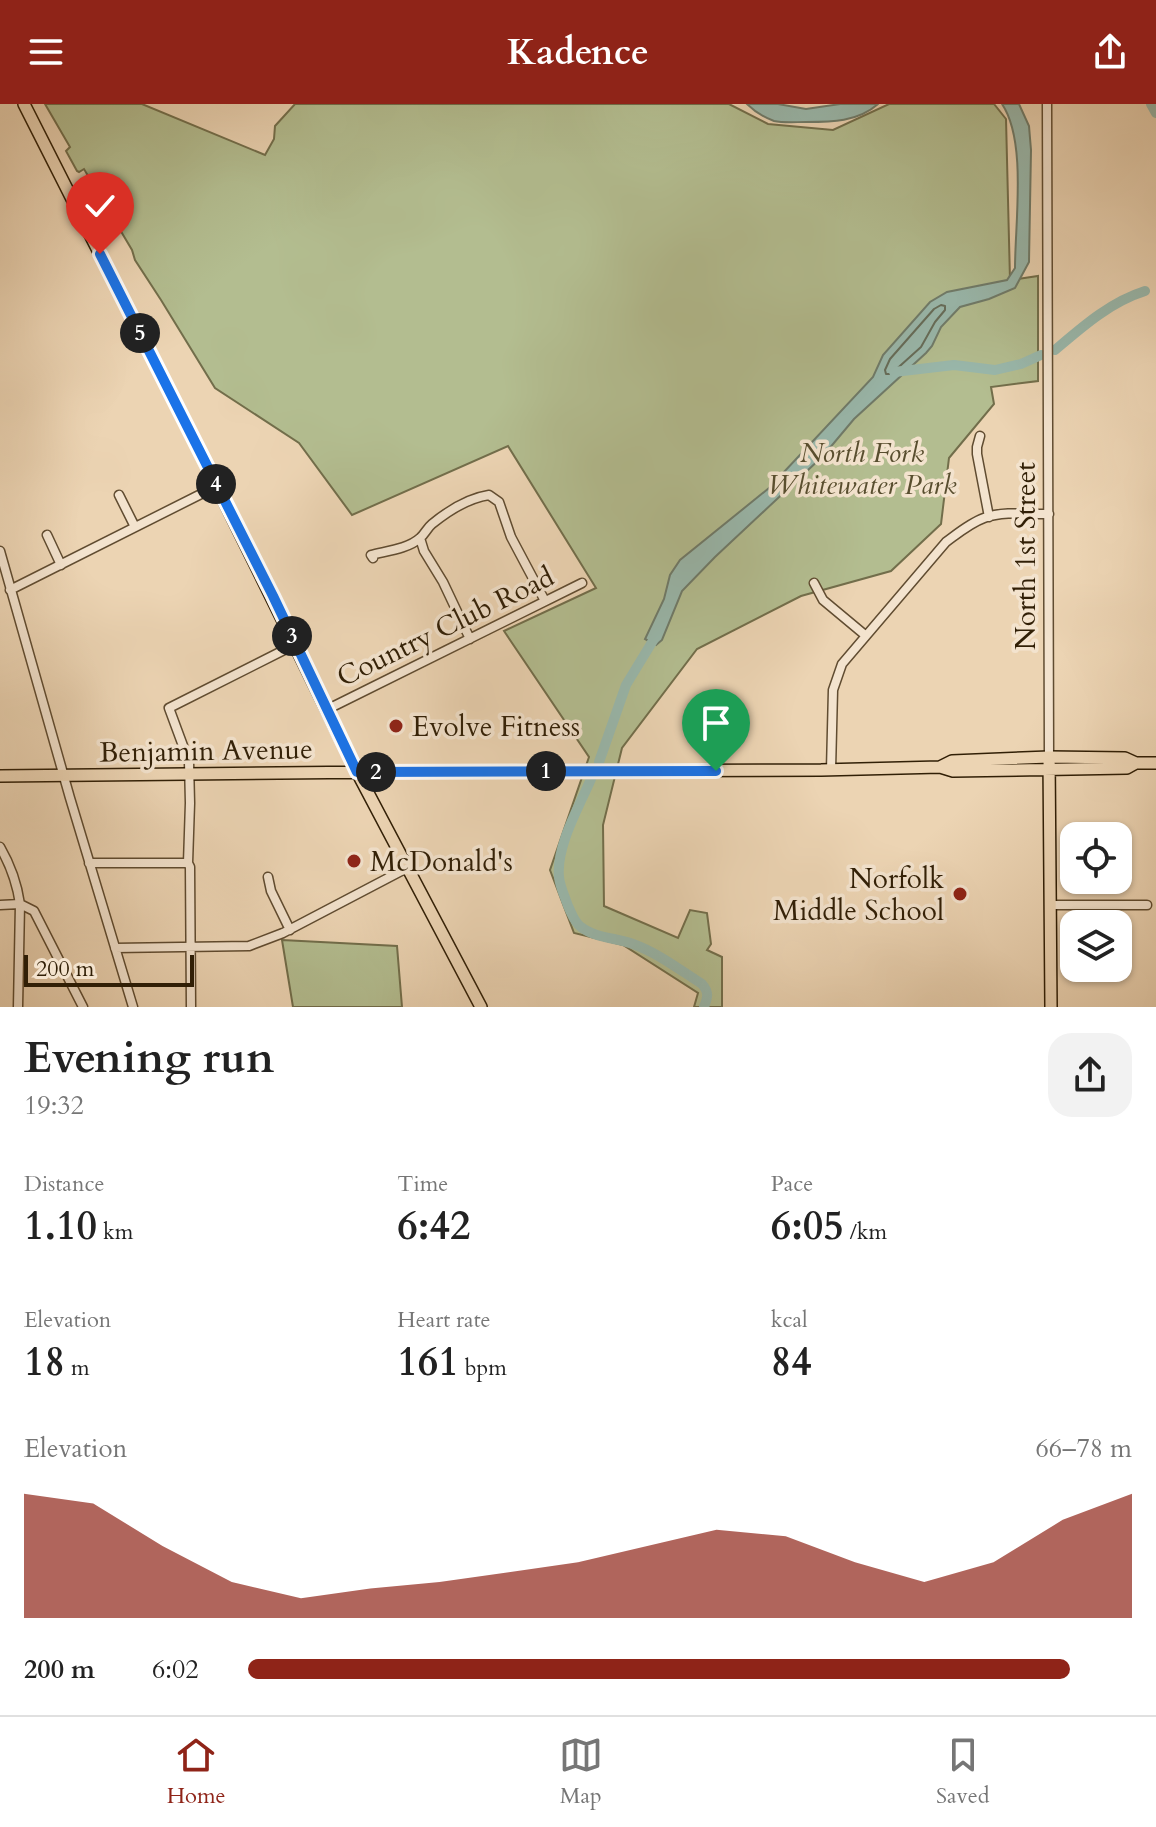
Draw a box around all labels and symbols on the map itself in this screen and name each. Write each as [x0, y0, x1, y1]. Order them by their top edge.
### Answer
pin [66, 172, 134, 254]
pin: 5 [120, 313, 160, 353]
park label: North Fork Whitewater Park [767, 434, 957, 504]
street label: North 1st Street [1007, 462, 1045, 650]
pin: 4 [196, 464, 236, 504]
street label: Country Club Road [331, 558, 560, 696]
pin: 3 [272, 616, 312, 656]
pin [682, 689, 750, 771]
place label: Evolve Fitness [412, 708, 580, 746]
marker: Evolve Fitness [387, 717, 405, 735]
street label: Benjamin Avenue [99, 730, 313, 772]
pin: 1 [526, 751, 566, 791]
pin: 2 [356, 752, 396, 792]
place label: McDonald's [370, 843, 513, 881]
marker: McDonald's [345, 852, 363, 870]
place label: Norfolk Middle School [773, 860, 944, 930]
marker: Norfolk Middle School [951, 885, 969, 903]
scale bar [24, 951, 194, 987]

